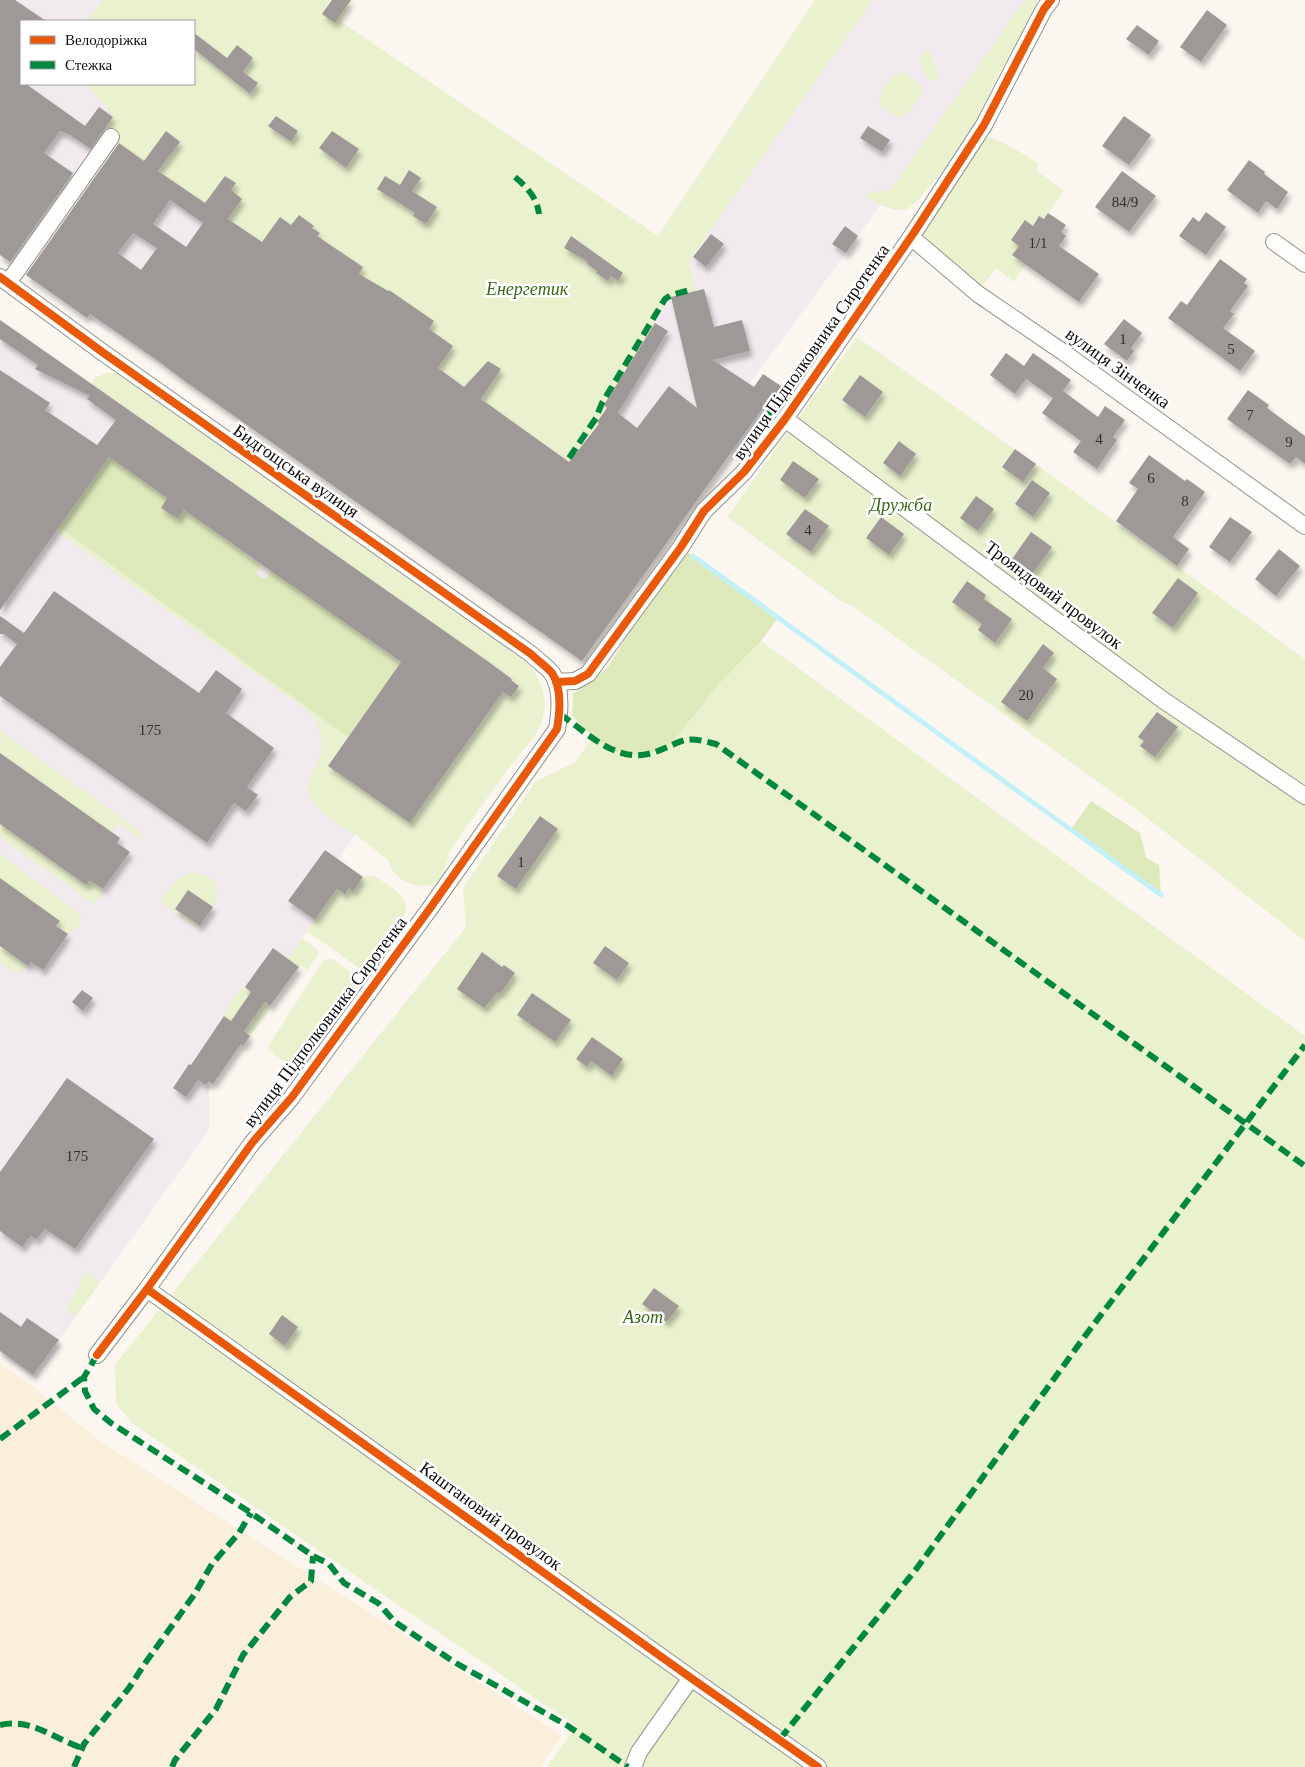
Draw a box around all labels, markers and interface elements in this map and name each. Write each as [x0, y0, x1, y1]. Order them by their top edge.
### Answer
legend [20, 20, 195, 85]
text: Велодоріжка [65, 32, 147, 48]
text: Стежка [65, 57, 112, 73]
house number: 84/9 [1112, 194, 1138, 210]
house number: 1/1 [1028, 235, 1048, 251]
street label: вулиця Підполковника Сиротенка [729, 240, 893, 464]
park label: Енергетик [485, 279, 569, 299]
street label: вулиця Зінченка [1062, 323, 1174, 413]
house number: 1 [1119, 331, 1127, 347]
house number: 5 [1227, 341, 1235, 357]
house number: 7 [1246, 407, 1254, 423]
street label: Бидгощська вулиця [229, 420, 363, 522]
house number: 4 [1095, 431, 1103, 447]
house number: 9 [1285, 434, 1293, 450]
house number: 6 [1147, 470, 1155, 486]
house number: 8 [1181, 493, 1189, 509]
park label: Дружба [868, 495, 932, 515]
house number: 4 [804, 522, 812, 538]
street label: Трояндовий провулок [981, 537, 1127, 653]
house number: 20 [1019, 687, 1034, 703]
house number: 175 [139, 722, 161, 738]
house number: 1 [517, 854, 525, 870]
street label: вулиця Підполковника Сиротенка [239, 913, 411, 1131]
house number: 175 [66, 1148, 88, 1164]
park label: Азот [622, 1307, 663, 1327]
street label: Каштановий провулок [416, 1458, 566, 1575]

